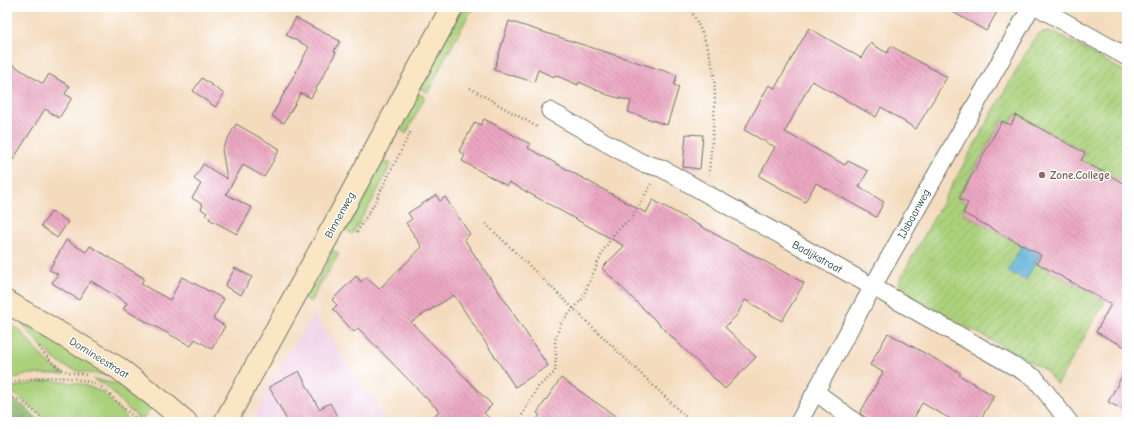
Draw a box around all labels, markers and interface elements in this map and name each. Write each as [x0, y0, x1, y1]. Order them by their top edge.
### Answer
place label: Zone.College [1050, 169, 1110, 182]
marker: Zone.College [1037, 170, 1047, 180]
street label: IJsbaanweg [895, 187, 933, 241]
street label: Binnenweg [322, 190, 358, 240]
street label: Badijkstraat [790, 238, 845, 276]
street label: Domineestraat [67, 335, 132, 382]

